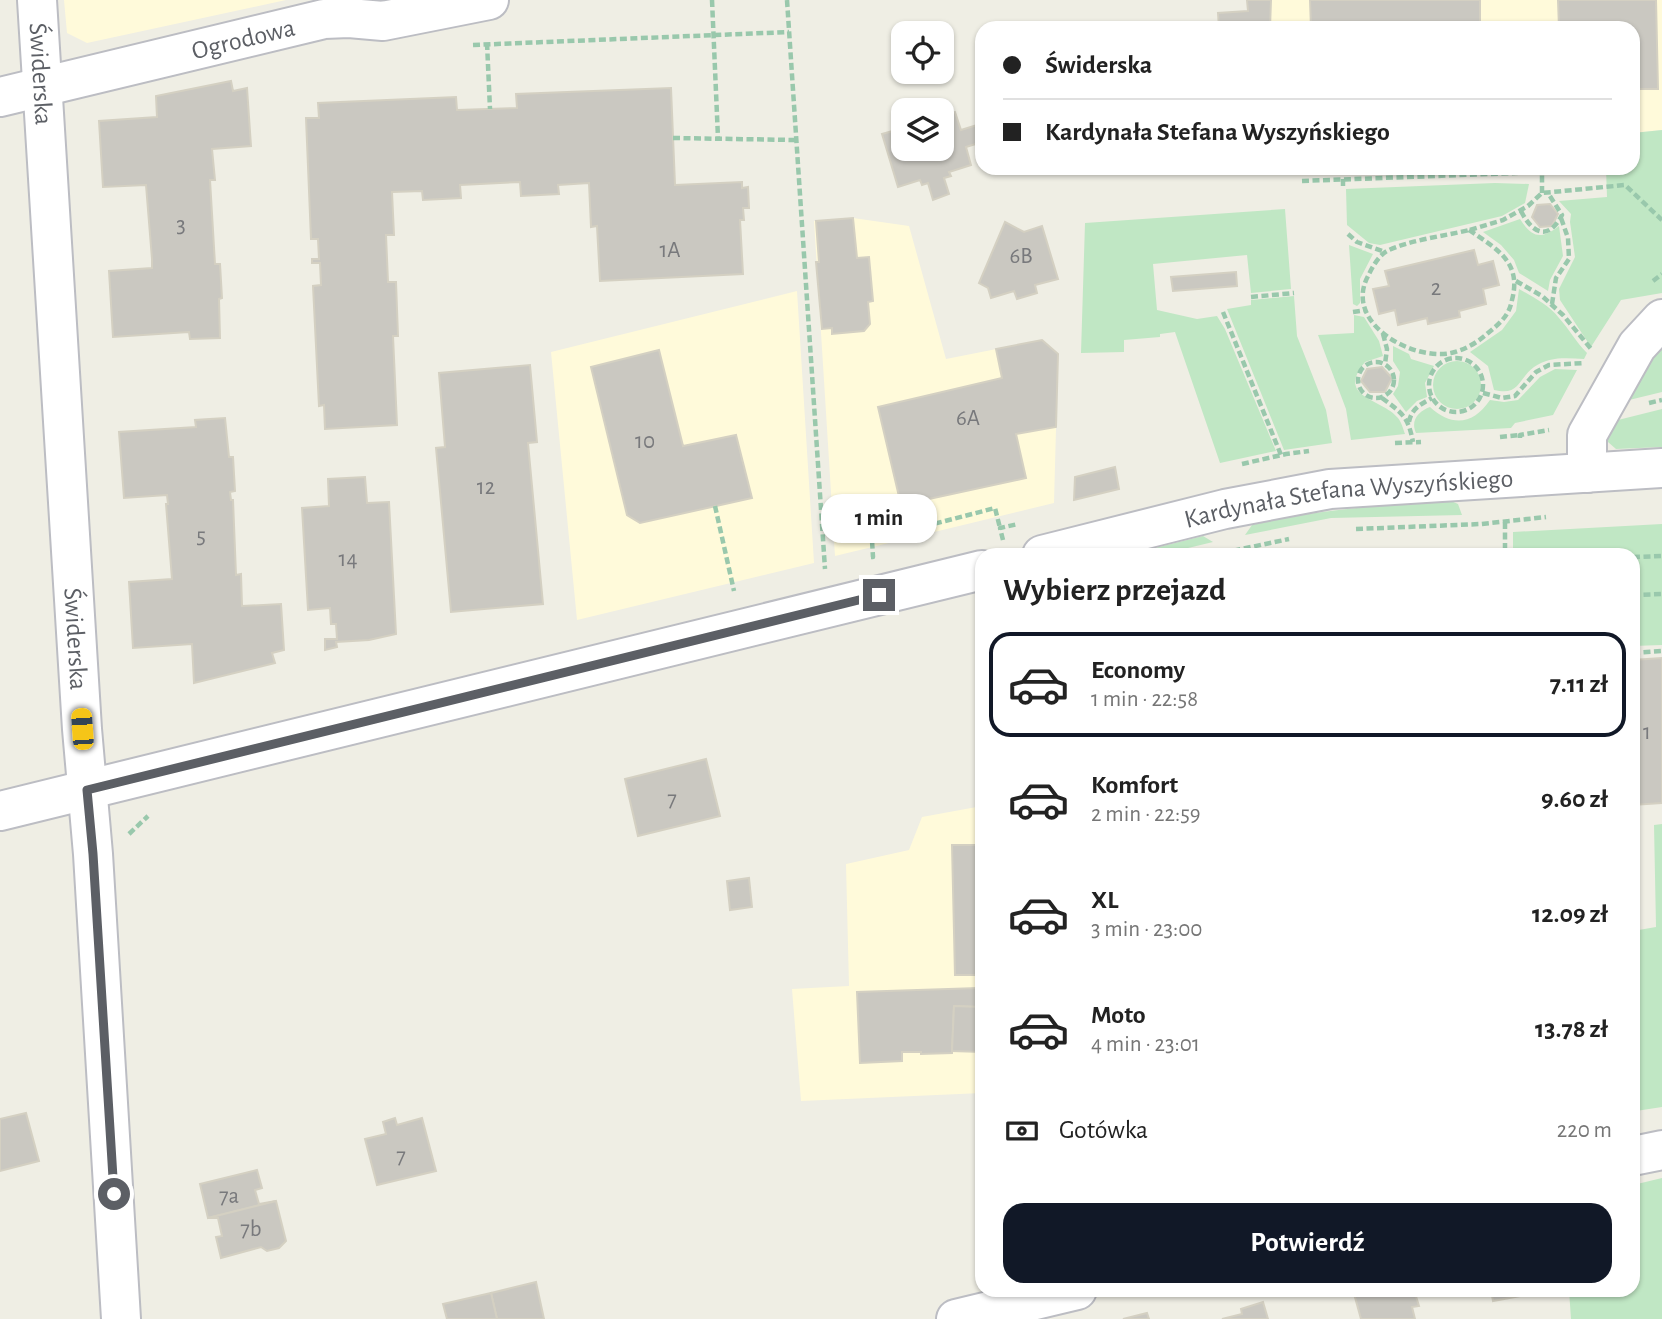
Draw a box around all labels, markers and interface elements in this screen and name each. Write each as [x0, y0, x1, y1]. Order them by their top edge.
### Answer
street label: Ogrodowa [189, 14, 298, 64]
map controls [891, 21, 954, 161]
button: locate [891, 21, 954, 84]
street label: Świderska [24, 22, 57, 126]
text: Świderska [1045, 52, 1152, 78]
button: layers [891, 98, 954, 161]
text: Kardynała Stefana Wyszyńskiego [1045, 119, 1390, 145]
house number: 3 [176, 214, 186, 237]
house number: 1A [659, 239, 681, 262]
house number: 6B [1009, 245, 1033, 268]
house number: 2 [1431, 277, 1441, 300]
house number: 6A [956, 407, 980, 430]
house number: 10 [635, 430, 655, 453]
street label: Kardynała Stefana Wyszyńskiego [1182, 465, 1514, 533]
house number: 12 [477, 476, 495, 499]
callout: 1 min [821, 494, 937, 542]
text: 1 min [855, 507, 903, 530]
house number: 5 [196, 525, 206, 548]
house number: 14 [339, 548, 357, 571]
text: Wybierz przejazd [1003, 574, 1226, 606]
route end [863, 579, 895, 611]
street label: Świderska [59, 587, 92, 691]
icon: car [1007, 653, 1070, 716]
text: Economy [1091, 657, 1185, 683]
text: 7.11 zł [1550, 671, 1608, 697]
text: 1 min · 22:58 [1091, 688, 1198, 711]
car [71, 707, 94, 751]
house number: 1 [1643, 721, 1651, 744]
icon: car [1007, 768, 1070, 831]
text: Komfort [1091, 772, 1178, 798]
text: 9.60 zł [1541, 786, 1608, 812]
house number: 7 [667, 788, 677, 811]
text: 2 min · 22:59 [1091, 803, 1201, 826]
icon: car [1007, 883, 1070, 946]
text: XL [1091, 887, 1118, 913]
text: 12.09 zł [1532, 901, 1608, 927]
text: 3 min · 23:00 [1091, 918, 1202, 941]
icon: car [1007, 998, 1070, 1061]
text: Moto [1091, 1002, 1146, 1028]
text: 13.78 zł [1535, 1016, 1608, 1042]
text: 4 min · 23:01 [1091, 1033, 1200, 1056]
icon: cash [1003, 1112, 1041, 1150]
text: Gotówka [1059, 1117, 1148, 1143]
text: 220 m [1557, 1119, 1612, 1142]
house number: 7 [396, 1145, 406, 1168]
route start [98, 1178, 130, 1210]
house number: 7a [219, 1185, 239, 1208]
button: Potwierdź [1003, 1203, 1612, 1283]
house number: 7b [240, 1218, 262, 1241]

